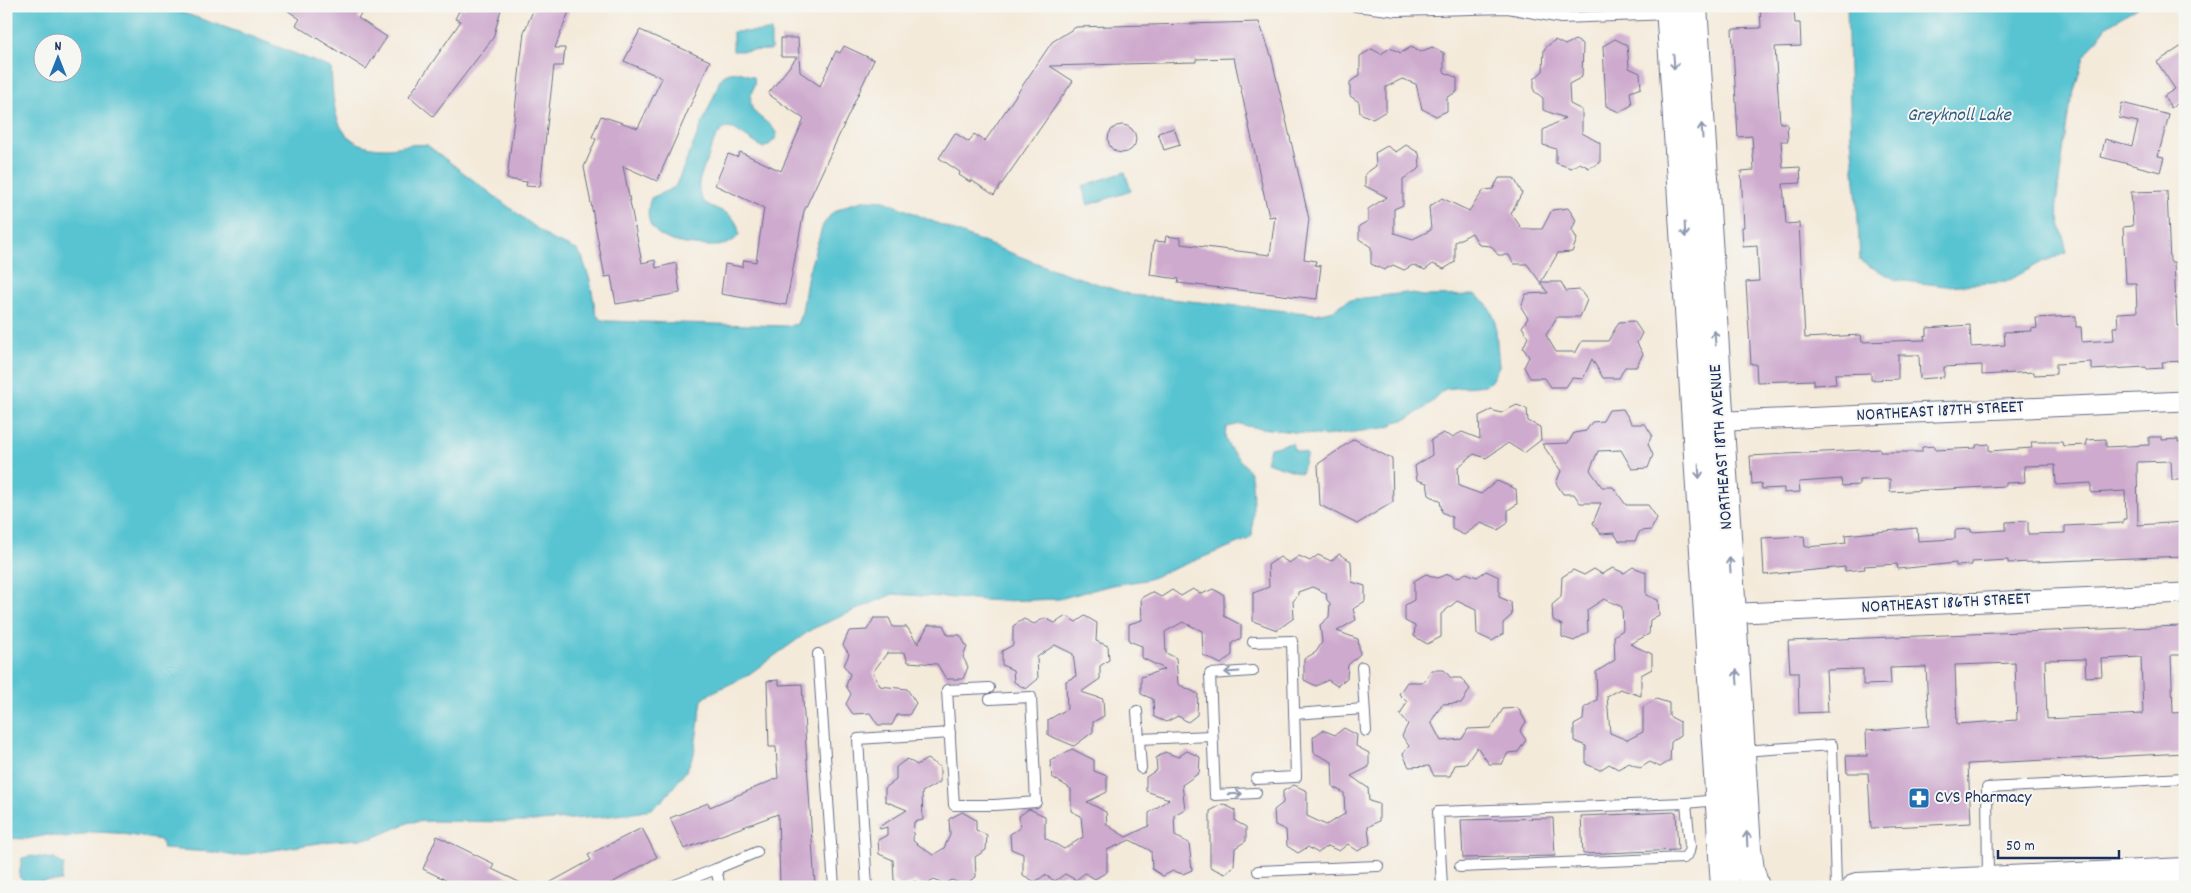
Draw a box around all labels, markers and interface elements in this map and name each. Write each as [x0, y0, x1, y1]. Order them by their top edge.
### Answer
north arrow [32, 32, 82, 82]
text: N [55, 37, 62, 57]
one-way arrow [1670, 54, 1679, 70]
water label: Greyknoll Lake [1907, 103, 2013, 130]
one-way arrow [1697, 123, 1706, 139]
one-way arrow [1680, 222, 1689, 238]
one-way arrow [1710, 330, 1720, 346]
street label: NORTHEAST 18TH AVENUE [1704, 363, 1740, 531]
street label: NORTHEAST 187TH STREET [1856, 395, 2024, 429]
one-way arrow [1694, 463, 1703, 479]
one-way arrow [1725, 557, 1734, 573]
street label: NORTHEAST 186TH STREET [1861, 587, 2031, 621]
one-way arrow [1224, 668, 1240, 677]
one-way arrow [1732, 669, 1741, 685]
pharmacy icon: CVS Pharmacy [1907, 786, 1931, 810]
place label: CVS Pharmacy [1935, 786, 2032, 811]
one-way arrow [1227, 790, 1243, 799]
scale bar [1998, 828, 2120, 860]
one-way arrow [1742, 831, 1751, 847]
text: 50 m [2006, 836, 2035, 858]

